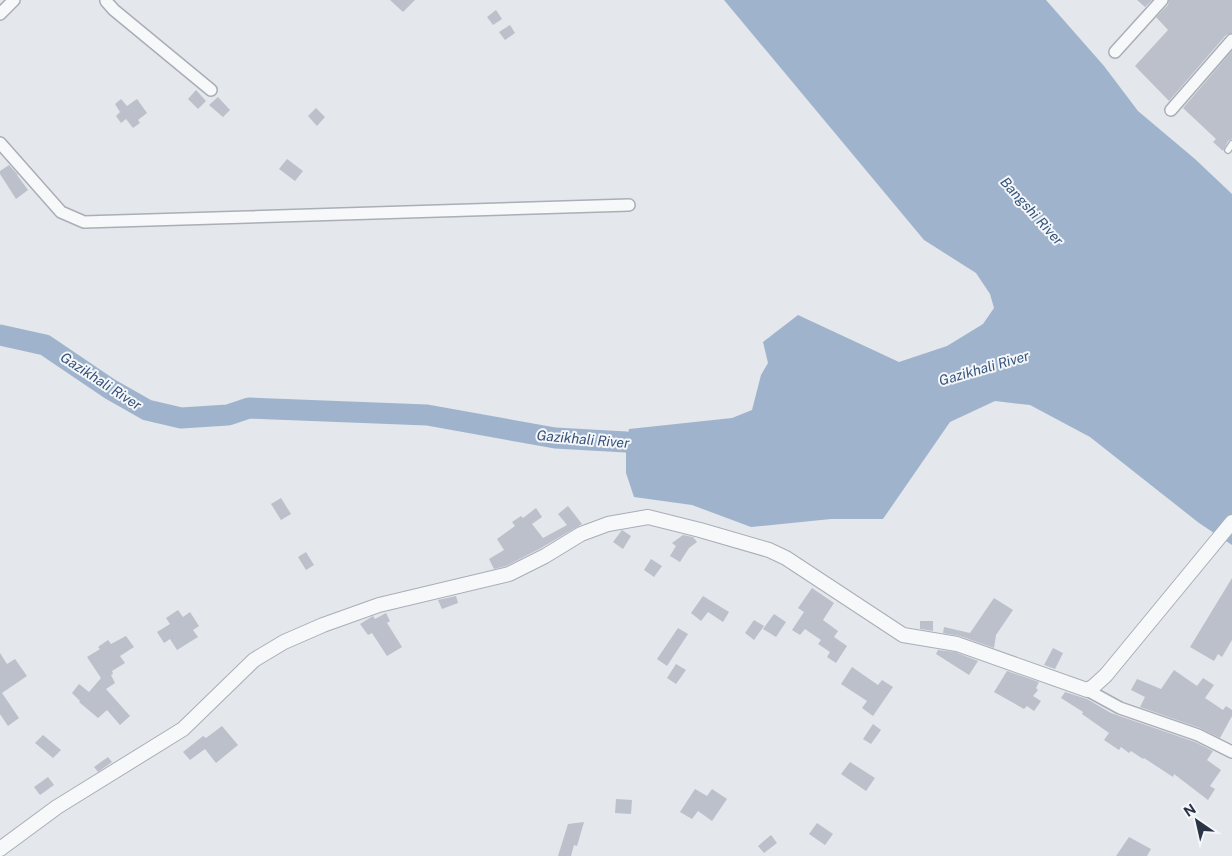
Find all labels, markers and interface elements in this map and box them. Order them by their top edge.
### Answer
water label: Bangshi River [997,174,1067,249]
water label: Gazikhali River [937,347,1032,389]
water label: Gazikhali River [58,349,145,413]
water label: Gazikhali River [536,427,631,451]
north arrow [1172,796,1222,846]
text: N [1181,801,1199,820]

